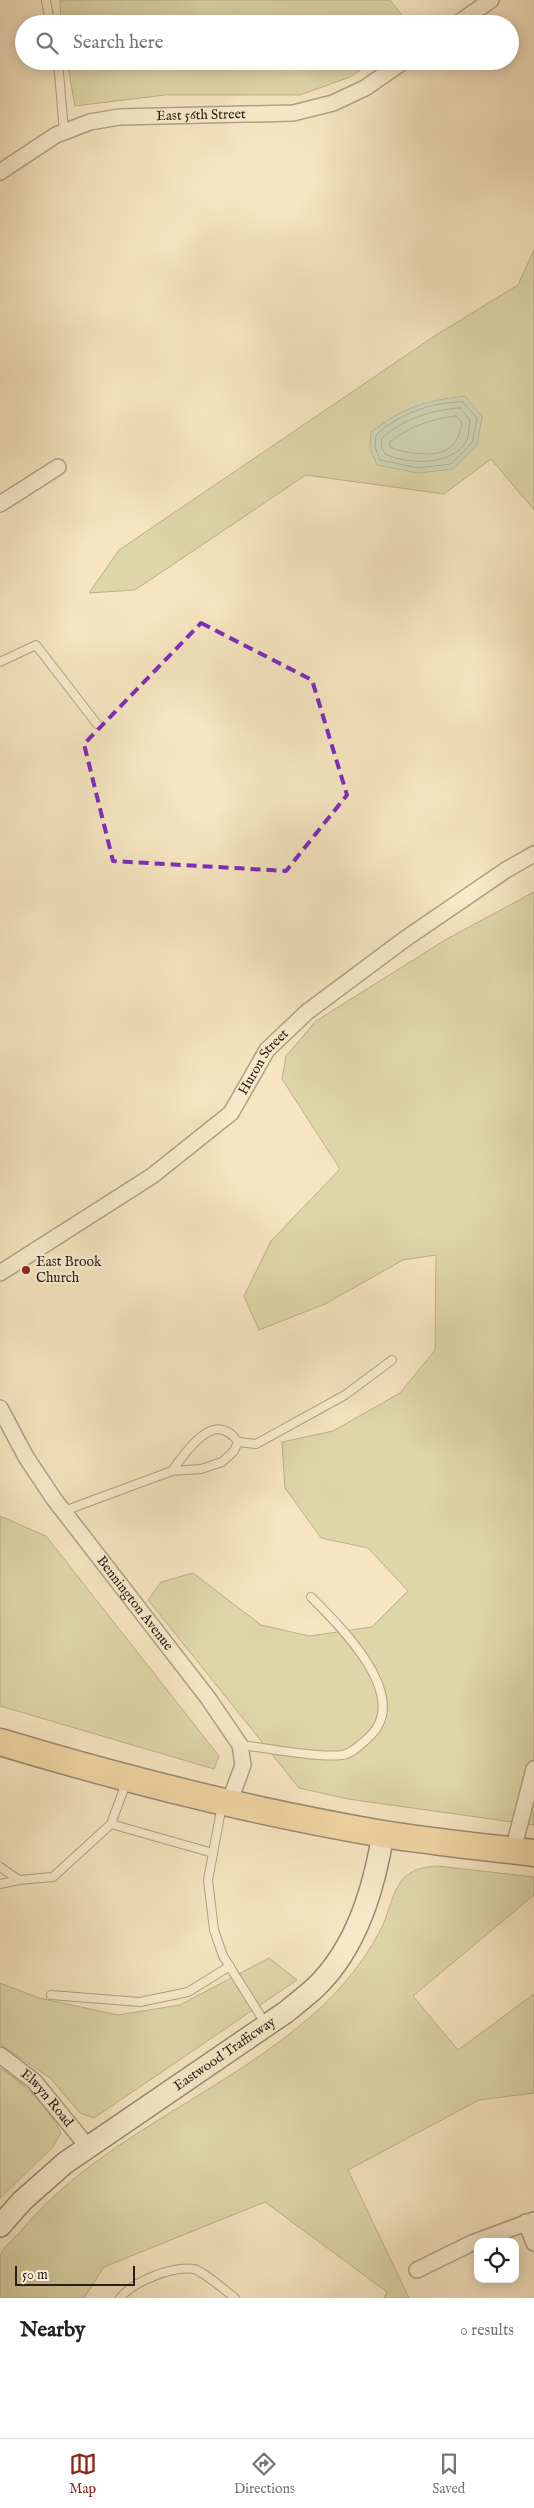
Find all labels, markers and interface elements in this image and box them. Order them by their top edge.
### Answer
search box [15,15,519,70]
icon: search [33,29,61,57]
text: Search here [73,31,164,55]
street label: East 56th Street [156,105,246,125]
street label: Huron Street [234,1025,293,1098]
place label: East Brook Church [36,1253,102,1287]
marker: East Brook Church [20,1264,32,1276]
street label: Bennington Avenue [92,1552,178,1655]
street label: Eastwood Trafficway [170,2013,279,2095]
street label: Elwyn Road [17,2065,77,2131]
map controls [474,2238,519,2283]
button: locate [474,2238,519,2283]
scale bar [15,2263,135,2286]
text: 50 m [22,2266,48,2284]
text: Nearby [20,2317,85,2344]
text: 0 results [460,2321,514,2341]
tab: Map [69,2450,97,2498]
tab: Directions [234,2450,295,2498]
tab: Saved [432,2450,465,2498]

